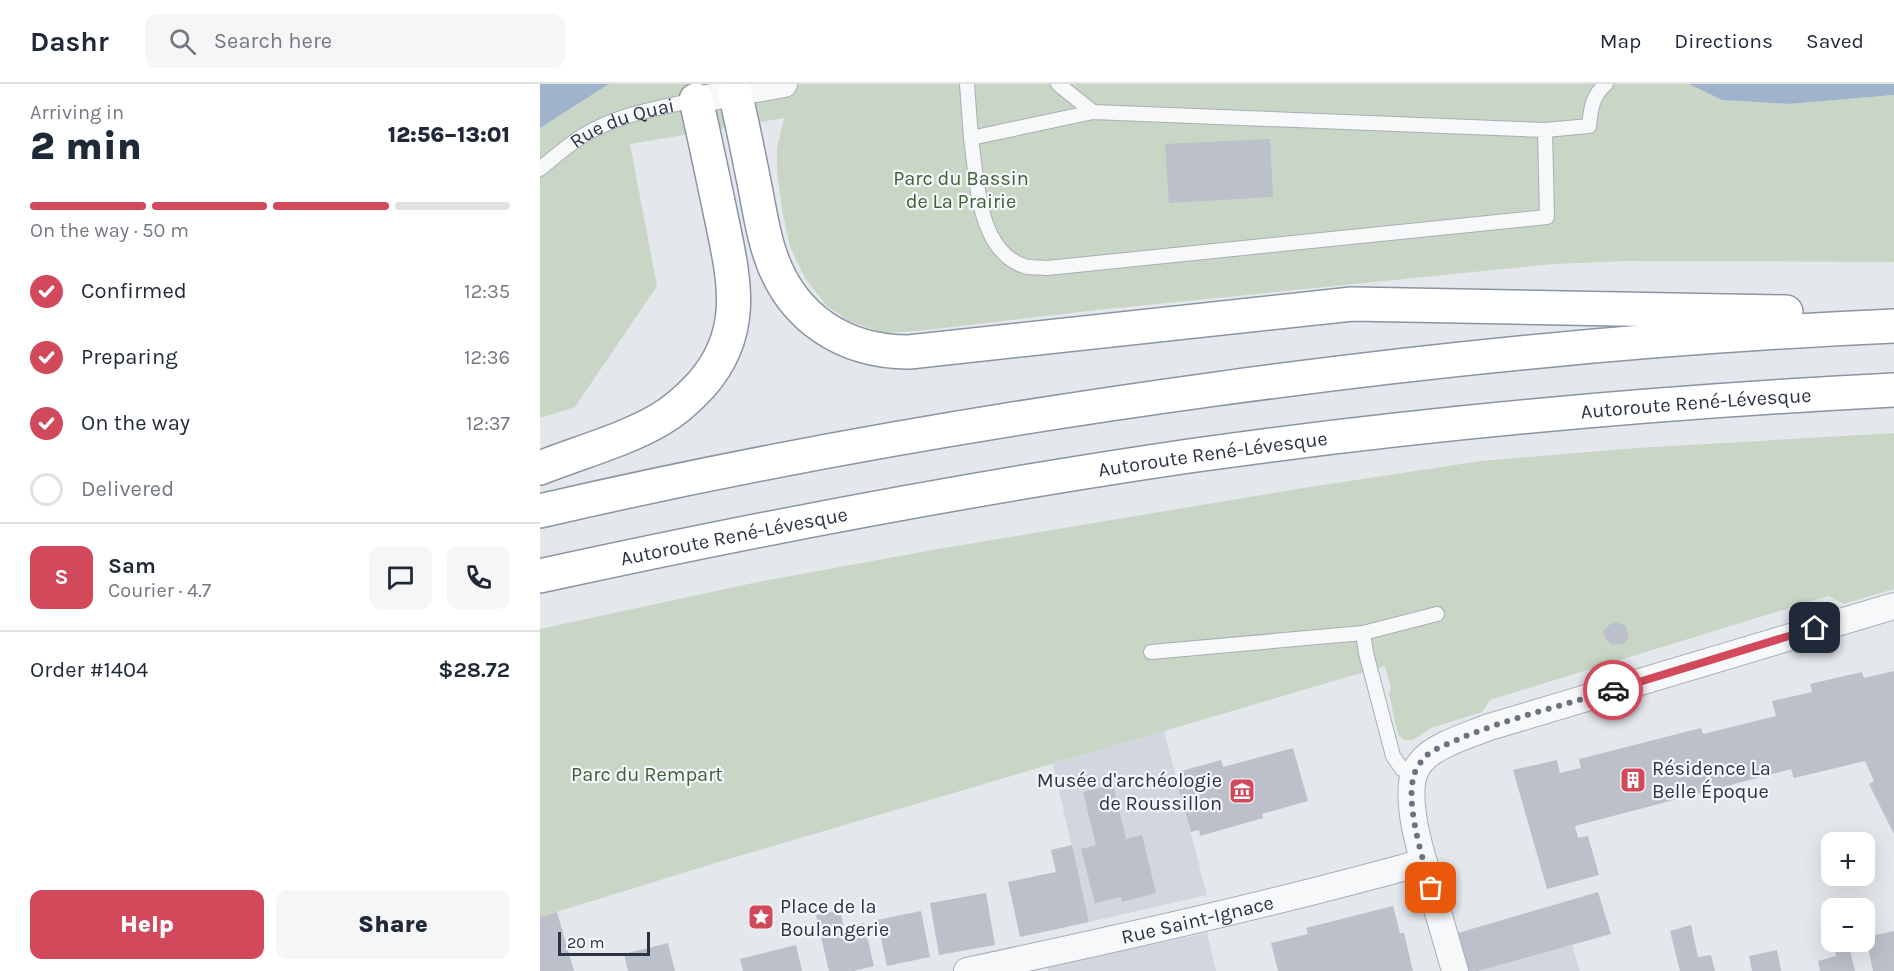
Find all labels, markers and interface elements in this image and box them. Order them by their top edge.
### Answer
search box [145,14,565,68]
text: Dashr [30,25,109,58]
icon: search [166,25,199,58]
text: Search here [214,28,332,54]
text: Map [1600,29,1641,53]
text: Directions [1674,29,1773,53]
text: Saved [1806,29,1864,53]
street label: Rue du Quai [565,93,676,153]
text: Arriving in [30,101,124,124]
text: 12:56–13:01 [388,122,510,148]
text: 2 min [30,123,142,169]
park label: Parc du Bassin de La Prairie [893,167,1029,213]
text: On the way · 50 m [30,219,189,242]
icon: check [30,275,63,308]
text: Confirmed [81,278,187,304]
text: 12:35 [464,280,510,303]
icon: check [30,341,63,374]
text: Preparing [81,344,178,370]
text: 12:36 [464,346,510,369]
street label: Autoroute René-Lévesque [1580,383,1812,423]
icon: check [30,407,63,440]
text: On the way [81,410,190,436]
text: 12:37 [466,412,510,435]
street label: Autoroute René-Lévesque [1096,426,1329,481]
text: Delivered [81,476,174,502]
street label: Autoroute René-Lévesque [618,502,850,570]
button: chat [369,546,432,609]
button: phone [447,546,510,609]
text: Sam [108,553,156,579]
text: S [54,564,69,590]
text: Courier · 4.7 [108,579,211,602]
pin [1789,602,1840,653]
icon: home [1798,611,1831,644]
text: Order #1404 [30,657,148,683]
text: $28.72 [438,657,510,683]
courier [1583,660,1643,720]
icon: car [1597,674,1630,707]
place label: Résidence La Belle Époque [1652,757,1771,803]
park label: Parc du Rempart [571,763,723,786]
building icon: Résidence La Belle Époque [1618,765,1648,795]
place label: Musée d'archéologie de Roussillon [1037,769,1222,815]
museum icon: Musée d'archéologie de Roussillon [1227,776,1257,806]
map controls [1821,832,1875,952]
button: + [1821,832,1875,886]
pin [1405,862,1456,913]
icon: bag [1414,871,1447,904]
button: Help [30,890,264,959]
button: Share [276,890,510,959]
street label: Rue Saint-Ignace [1119,890,1276,948]
place label: Place de la Boulangerie [780,895,889,941]
button: − [1821,898,1875,952]
place icon: Place de la Boulangerie [746,902,776,932]
scale bar [558,929,650,956]
text: 20 m [567,933,605,952]

